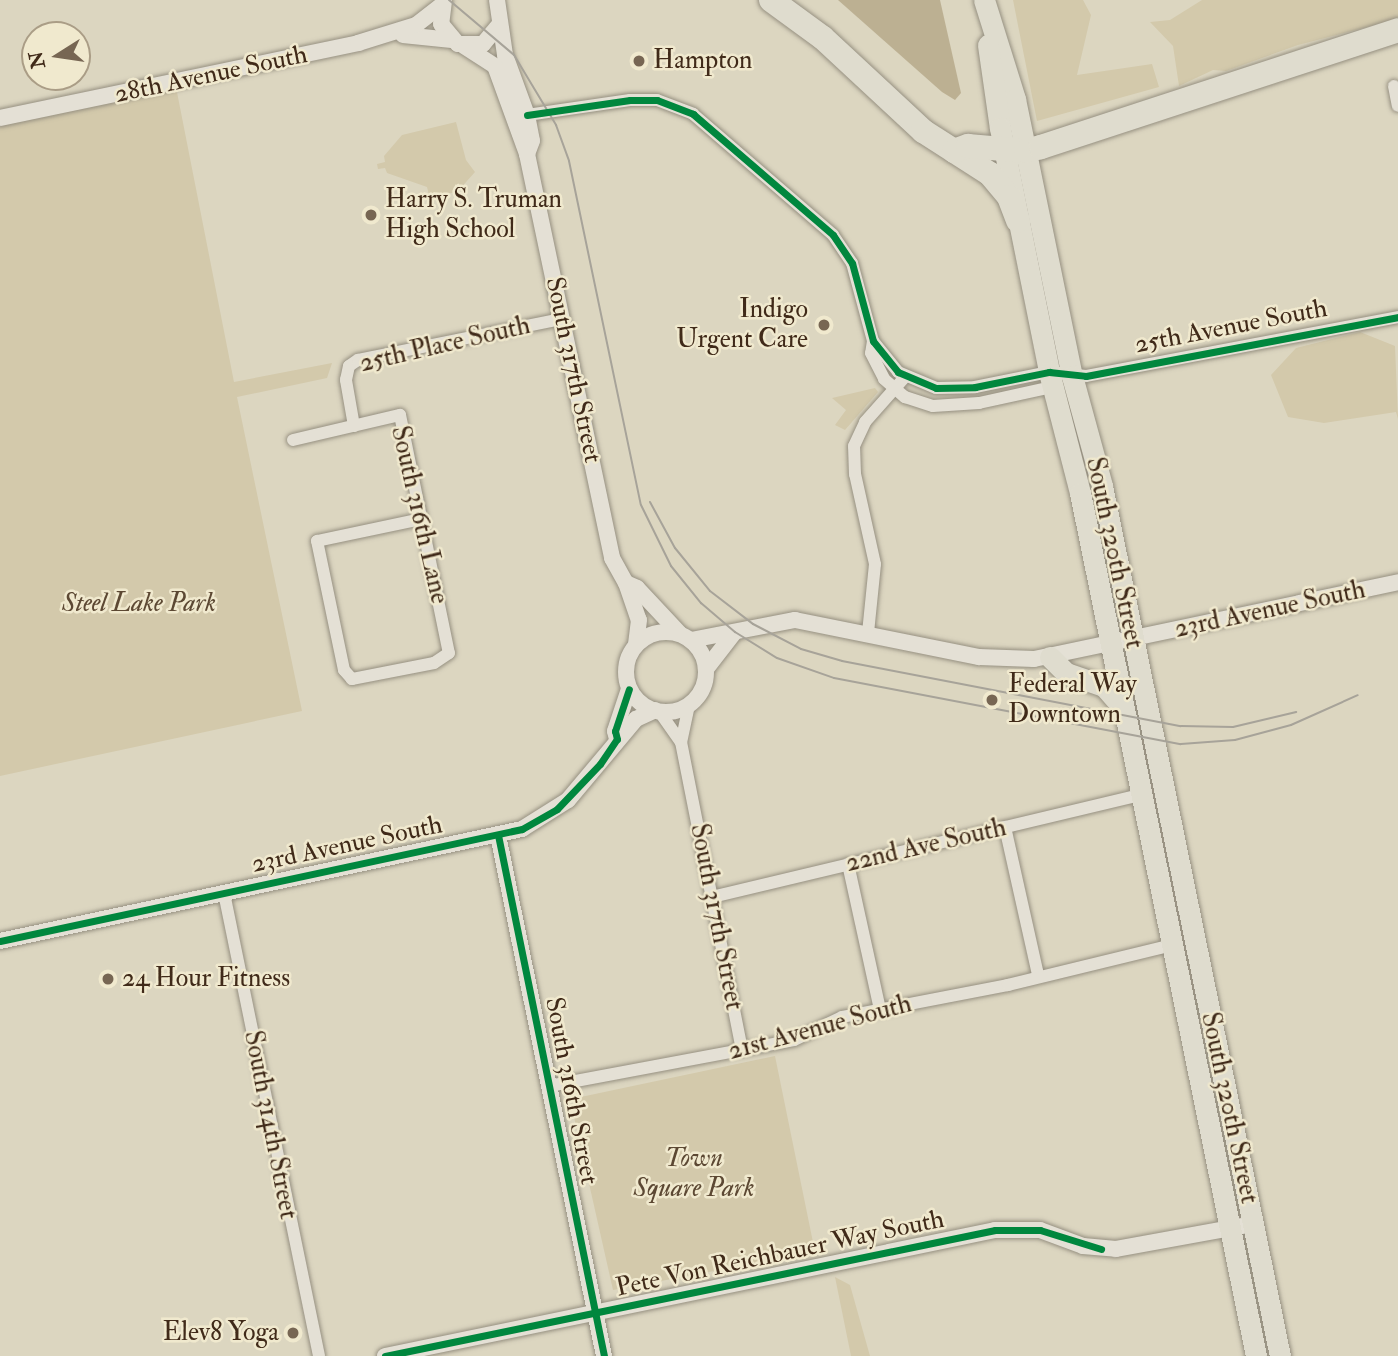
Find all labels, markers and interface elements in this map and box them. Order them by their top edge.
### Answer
north arrow [21,21,91,91]
street label: 28th Avenue South [112,39,310,111]
place label: Hampton [653,45,752,77]
text: N [24,49,51,71]
marker: Hampton [631,53,647,69]
place label: Harry S. Truman High School [385,184,562,246]
marker: Harry S. Truman High School [363,207,379,223]
street label: South 317th Street [538,274,608,466]
street label: 25th Avenue South [1132,293,1330,361]
place label: Indigo Urgent Care [676,294,808,356]
street label: 25th Place South [357,310,533,380]
marker: Indigo Urgent Care [814,315,834,335]
street label: South 316th Lane [383,423,455,607]
street label: South 320th Street [1079,455,1149,651]
street label: 23rd Avenue South [1172,575,1368,645]
park label: Steel Lake Park [62,588,216,620]
place label: Federal Way Downtown [1008,669,1137,730]
marker: Federal Way Downtown [982,690,1002,710]
street label: 23rd Avenue South [249,810,445,880]
street label: 22nd Ave South [843,812,1009,880]
street label: South 317th Street [683,821,749,1013]
place label: 24 Hour Fitness [122,963,290,995]
marker: 24 Hour Fitness [100,971,116,987]
street label: 21st Avenue South [725,989,915,1067]
street label: South 316th Street [538,995,604,1187]
street label: South 320th Street [1194,1010,1264,1206]
street label: South 314th Street [236,1028,304,1222]
park label: Town Square Park [634,1143,754,1204]
street label: Pete Von Reichbauer Way South [613,1204,947,1304]
place label: Elev8 Yoga [163,1317,279,1349]
marker: Elev8 Yoga [285,1325,301,1341]

